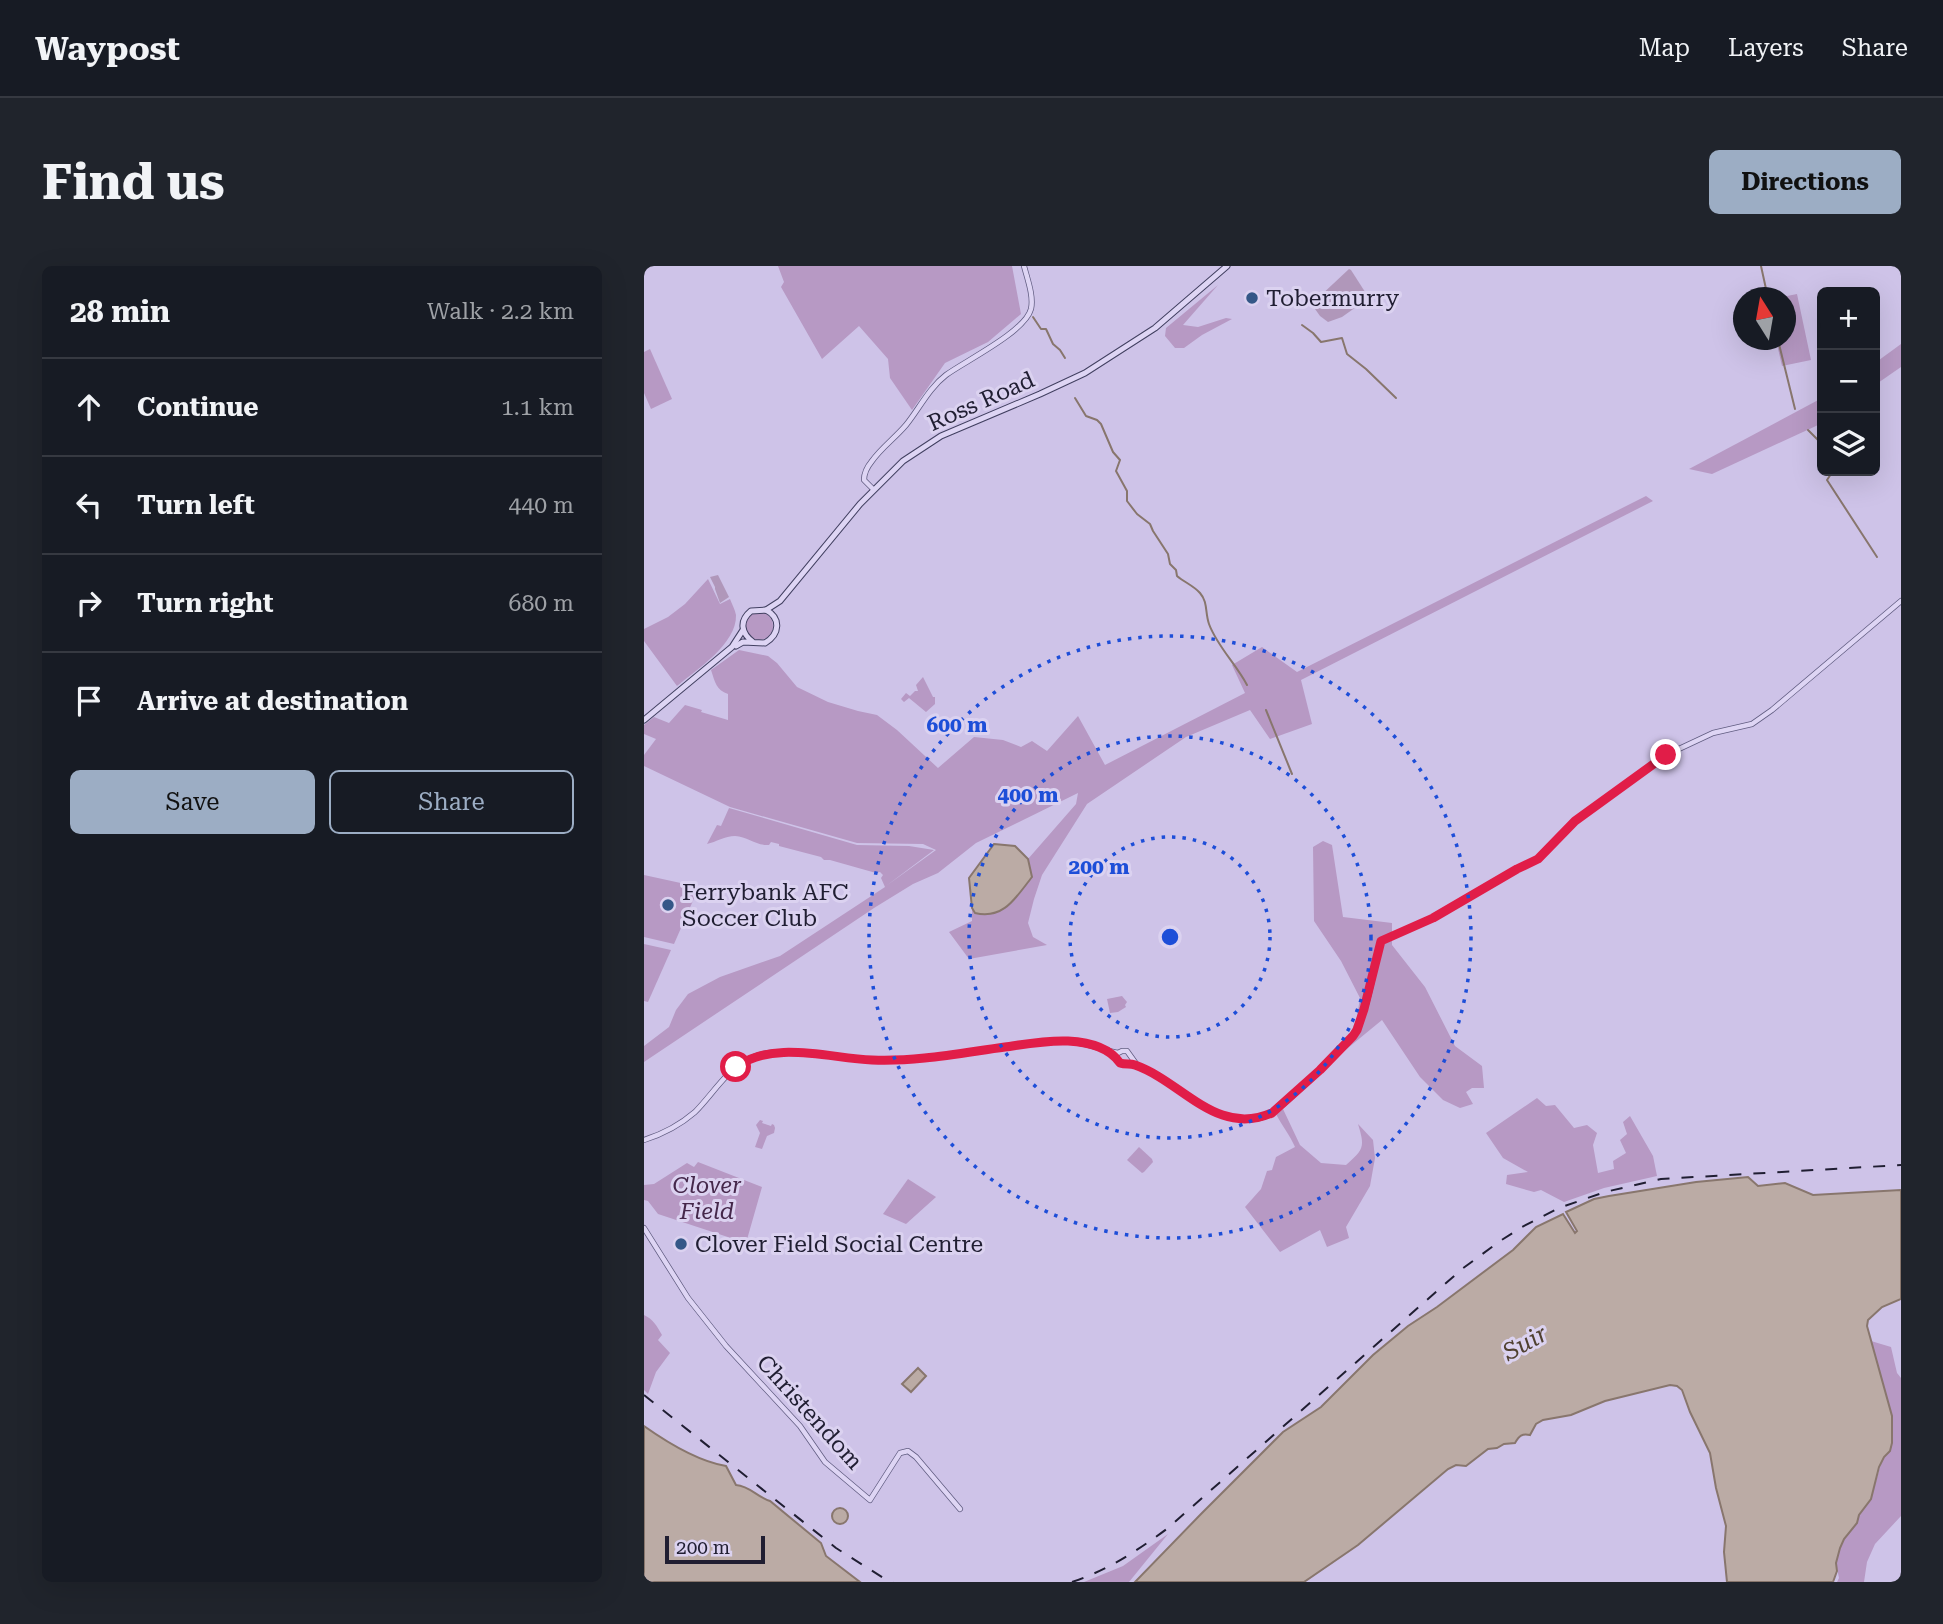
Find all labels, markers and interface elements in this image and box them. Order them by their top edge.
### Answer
text: Waypost [35,29,180,68]
text: Map [1639,34,1690,62]
text: Layers [1728,34,1804,62]
text: Share [1842,34,1908,62]
button: Directions [1709,150,1901,214]
text: Find us [42,154,225,211]
place label: Tobermurry [1266,285,1399,312]
north arrow [1733,287,1796,350]
map controls [1817,287,1880,476]
button: + [1817,287,1880,350]
marker: Tobermurry [1244,290,1260,306]
text: 28 min [70,294,170,329]
text: Walk · 2.2 km [427,298,574,325]
button: − [1817,350,1880,413]
street label: Ross Road [924,366,1039,437]
icon: ahead [70,388,108,426]
text: Continue [137,392,259,422]
text: 1.1 km [501,394,574,421]
button: layers [1817,413,1880,476]
icon: left [70,486,108,524]
text: Turn left [137,490,255,520]
text: 440 m [509,492,574,519]
icon: right [70,584,108,622]
text: Turn right [137,588,273,618]
text: 680 m [509,590,574,617]
icon: arrive [70,682,108,720]
text: Arrive at destination [137,686,408,716]
text: 600 m [927,713,987,737]
route end [1650,739,1681,770]
button: Save [70,770,315,834]
button: Share [329,770,574,834]
text: 400 m [998,783,1058,807]
text: 200 m [1069,855,1129,879]
place label: Ferrybank AFC Soccer Club [682,879,849,932]
marker: Ferrybank AFC Soccer Club [660,897,676,913]
centre of rings [1158,925,1182,949]
route start [720,1051,751,1082]
park label: Clover Field [672,1172,742,1225]
place label: Clover Field Social Centre [695,1231,983,1258]
marker: Clover Field Social Centre [673,1236,689,1252]
water label: Suir [1497,1319,1552,1367]
street label: Christendom [751,1349,868,1475]
scale bar [665,1533,765,1565]
text: 200 m [676,1536,730,1559]

